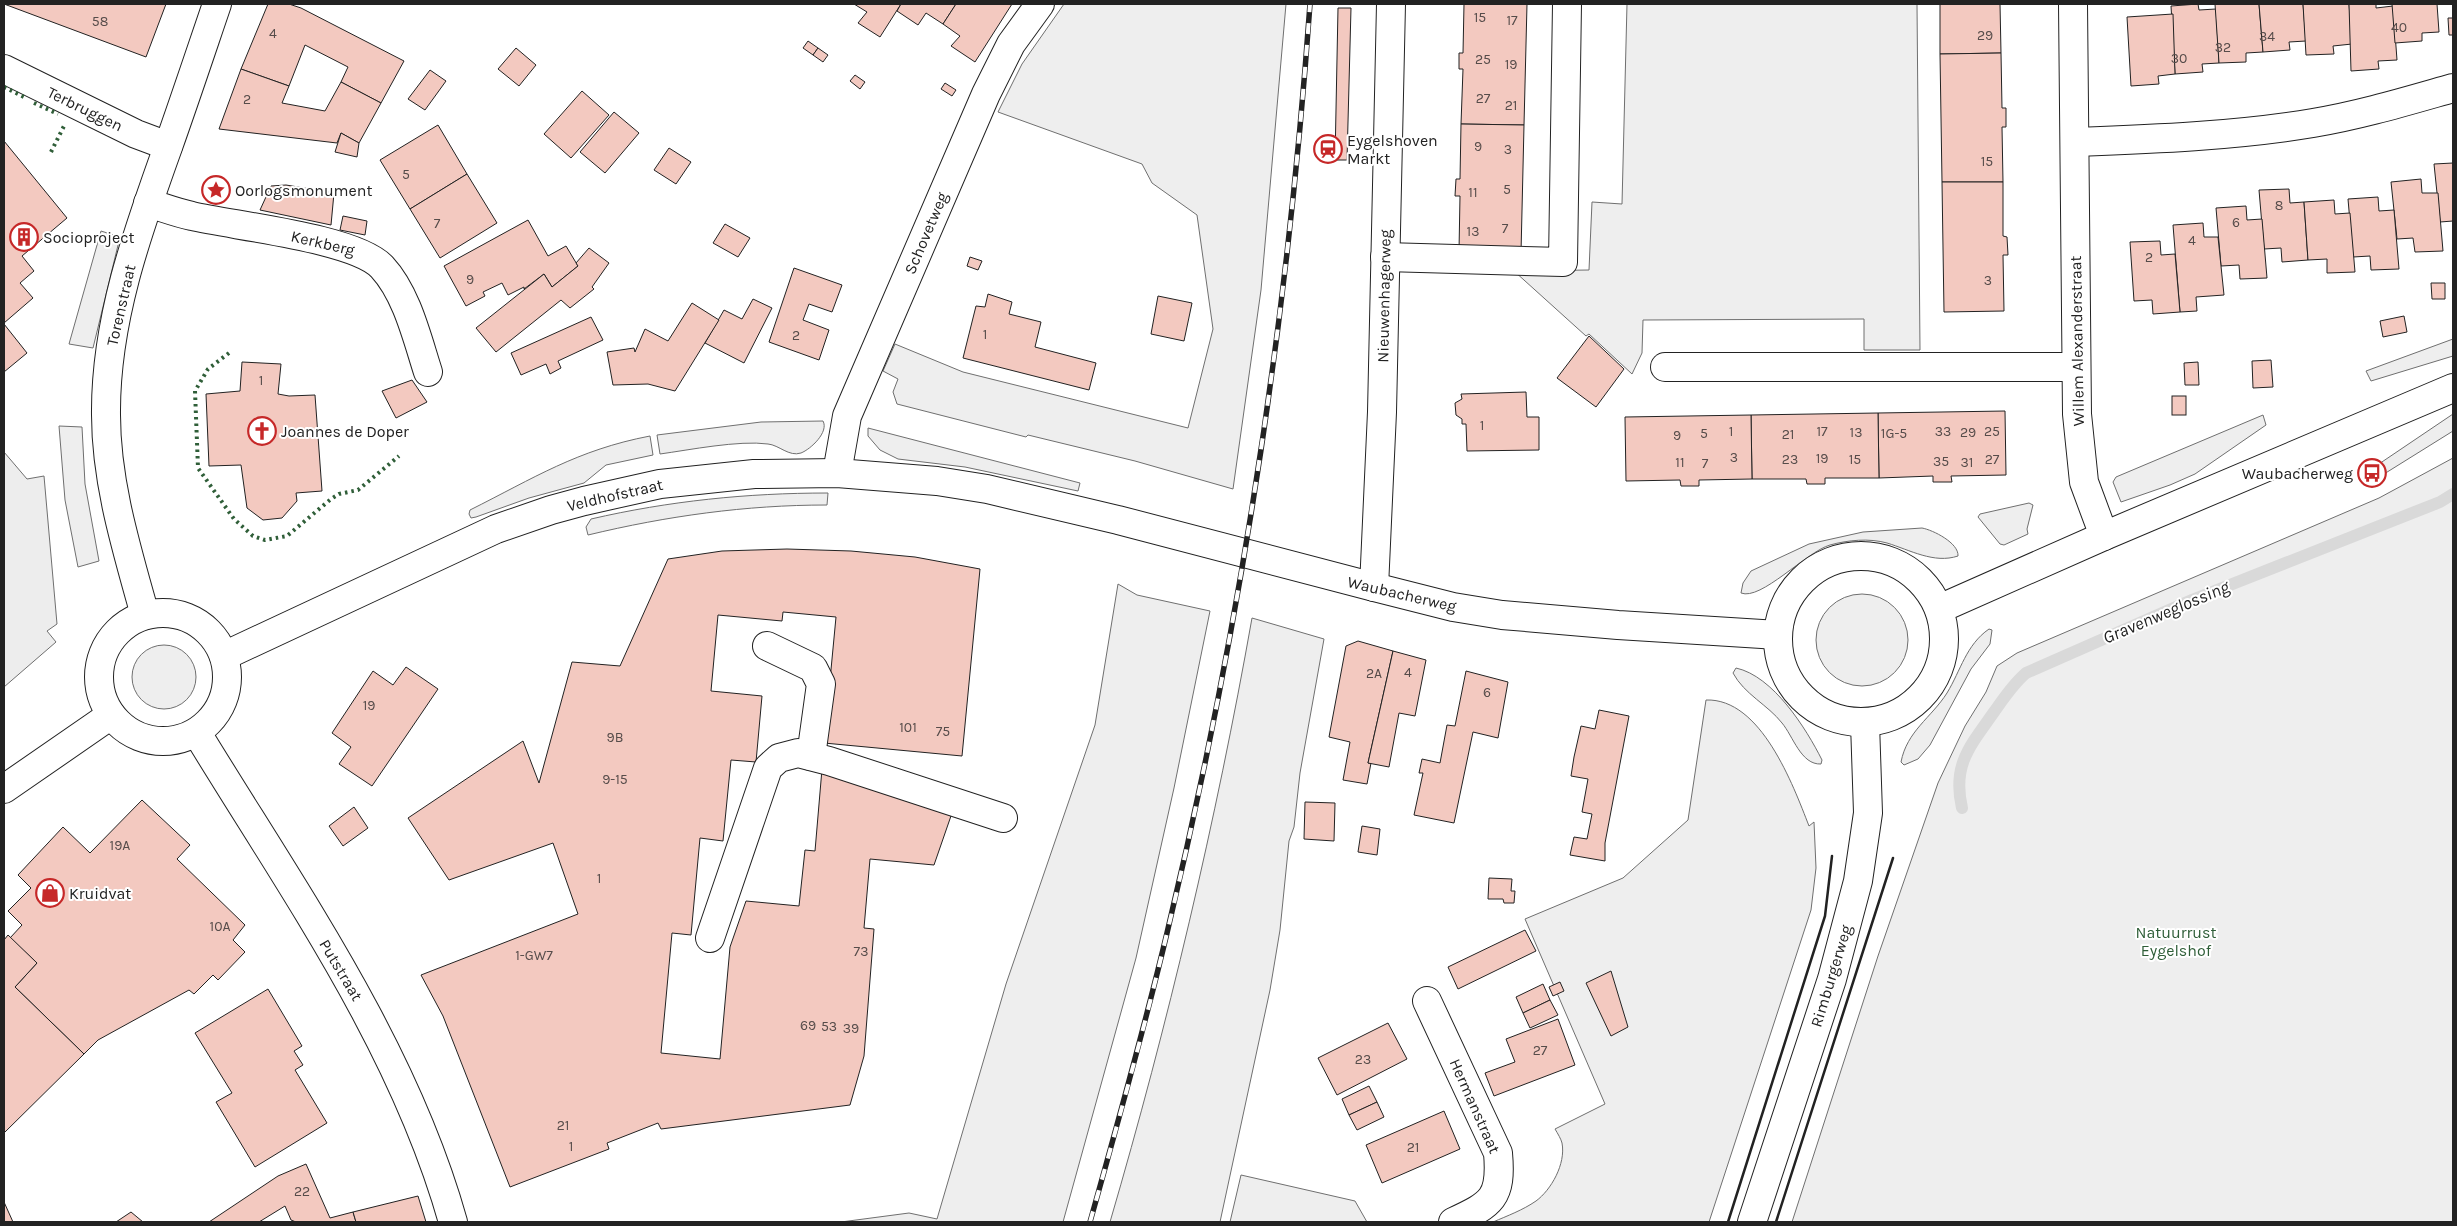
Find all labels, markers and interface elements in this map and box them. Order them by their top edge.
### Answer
house number: 15 [1474,9,1486,26]
house number: 17 [1506,12,1518,29]
house number: 58 [92,13,108,30]
house number: 40 [2391,19,2407,36]
house number: 4 [269,25,277,42]
house number: 29 [1977,27,1993,44]
house number: 34 [2259,28,2275,45]
house number: 32 [2215,39,2231,56]
house number: 30 [2171,50,2187,67]
house number: 25 [1475,51,1491,68]
house number: 19 [1505,56,1517,73]
street label: Terbruggen [44,83,126,135]
house number: 27 [1476,90,1491,107]
house number: 2 [243,91,251,108]
house number: 21 [1505,97,1517,114]
place label: Eygelshoven Markt [1347,131,1438,168]
station icon: Eygelshoven Markt [1313,134,1343,164]
house number: 9 [1474,138,1482,155]
house number: 3 [1504,141,1512,158]
house number: 15 [1981,153,1993,170]
house number: 5 [402,166,410,183]
place icon: Oorlogsmonument [201,175,231,205]
place label: Oorlogsmonument [235,181,372,200]
house number: 5 [1503,181,1511,198]
house number: 11 [1468,184,1478,201]
street label: Schovetweg [900,189,952,277]
house number: 8 [2275,197,2283,214]
house number: 6 [2232,214,2240,231]
house number: 7 [434,215,441,232]
house number: 7 [1502,220,1509,237]
building icon: Socioproject [9,222,39,252]
house number: 13 [1467,223,1479,240]
street label: Kerkberg [289,226,357,260]
place label: Socioproject [43,228,135,247]
street label: Nieuwenhagerweg [1373,229,1395,363]
house number: 4 [2188,232,2196,249]
house number: 2 [2145,249,2153,266]
street label: Willem Alexanderstraat [2066,255,2088,427]
street label: Torenstraat [102,262,140,348]
house number: 9 [466,271,474,288]
house number: 3 [1984,272,1992,289]
house number: 1 [983,326,987,343]
house number: 2 [792,327,800,344]
house number: 1 [259,372,263,389]
church icon: Joannes de Doper [247,416,277,446]
house number: 1 [1480,417,1484,434]
place label: Joannes de Doper [281,422,409,441]
house number: 1 [1729,423,1733,440]
house number: 17 [1816,423,1828,440]
house number: 33 [1935,423,1951,440]
house number: 25 [1984,423,2000,440]
house number: 13 [1850,424,1862,441]
house number: 29 [1960,424,1976,441]
house number: 5 [1700,425,1708,442]
house number: 1G-5 [1881,425,1907,442]
house number: 21 [1782,426,1794,443]
house number: 9 [1673,427,1681,444]
house number: 3 [1730,449,1738,466]
house number: 19 [1816,450,1828,467]
house number: 23 [1782,451,1798,468]
house number: 15 [1849,451,1861,468]
house number: 27 [1985,451,2000,468]
house number: 35 [1933,453,1949,470]
house number: 11 [1675,454,1685,471]
house number: 31 [1961,454,1973,471]
house number: 7 [1702,455,1709,472]
bus stop icon: Waubacherweg [2357,458,2387,488]
place label: Waubacherweg [2242,464,2353,483]
street label: Veldhofstraat [565,475,665,515]
street label: Waubacherweg [1346,572,1458,616]
water label: Gravenweglossing [2099,575,2233,649]
house number: 4 [1404,664,1412,681]
house number: 2A [1366,665,1382,682]
house number: 6 [1483,684,1491,701]
house number: 19 [363,697,375,714]
house number: 101 [899,719,917,736]
house number: 75 [936,723,950,740]
house number: 9B [607,729,623,746]
house number: 9-15 [602,771,628,788]
house number: 19A [110,837,130,854]
house number: 1 [597,870,601,887]
shop icon: Kruidvat [35,878,65,908]
place label: Kruidvat [69,884,131,903]
house number: 10A [210,918,230,935]
street label: Rimburgerweg [1806,922,1856,1030]
park label: Natuurrust Eygelshof [2136,923,2216,960]
street label: Putstraat [315,936,367,1004]
house number: 73 [854,943,868,960]
house number: 1-GW7 [515,947,553,964]
house number: 69 [800,1017,816,1034]
house number: 53 [821,1018,837,1035]
house number: 39 [843,1020,859,1037]
house number: 27 [1533,1042,1548,1059]
house number: 23 [1355,1051,1371,1068]
street label: Hermanstraat [1446,1056,1504,1156]
house number: 21 [557,1117,569,1134]
house number: 1 [569,1138,573,1155]
house number: 21 [1407,1139,1419,1156]
house number: 22 [294,1183,310,1200]

